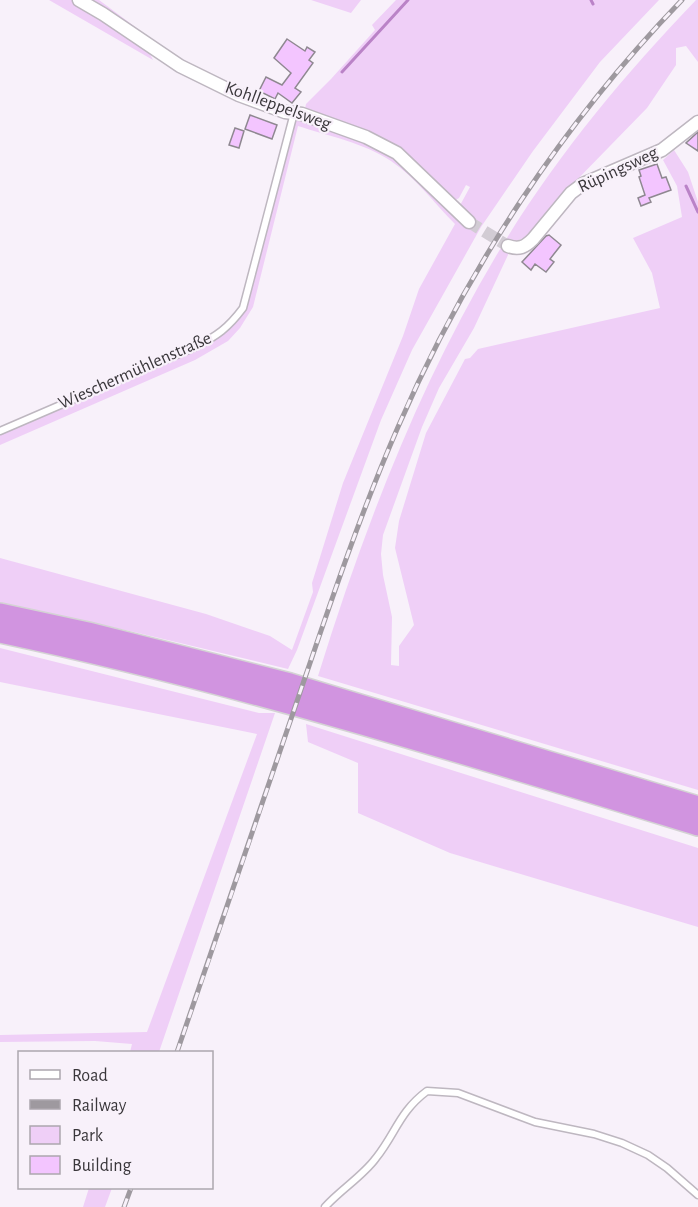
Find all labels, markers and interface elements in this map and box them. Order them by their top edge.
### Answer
street label: Kohlleppelsweg [223,79,334,134]
street label: Rüpingsweg [575,144,661,196]
street label: Wieschermühlenstraße [56,329,214,413]
legend [18,1051,213,1189]
text: Road [72,1067,108,1085]
text: Railway [72,1097,127,1115]
text: Park [72,1127,104,1145]
text: Building [72,1157,132,1175]

